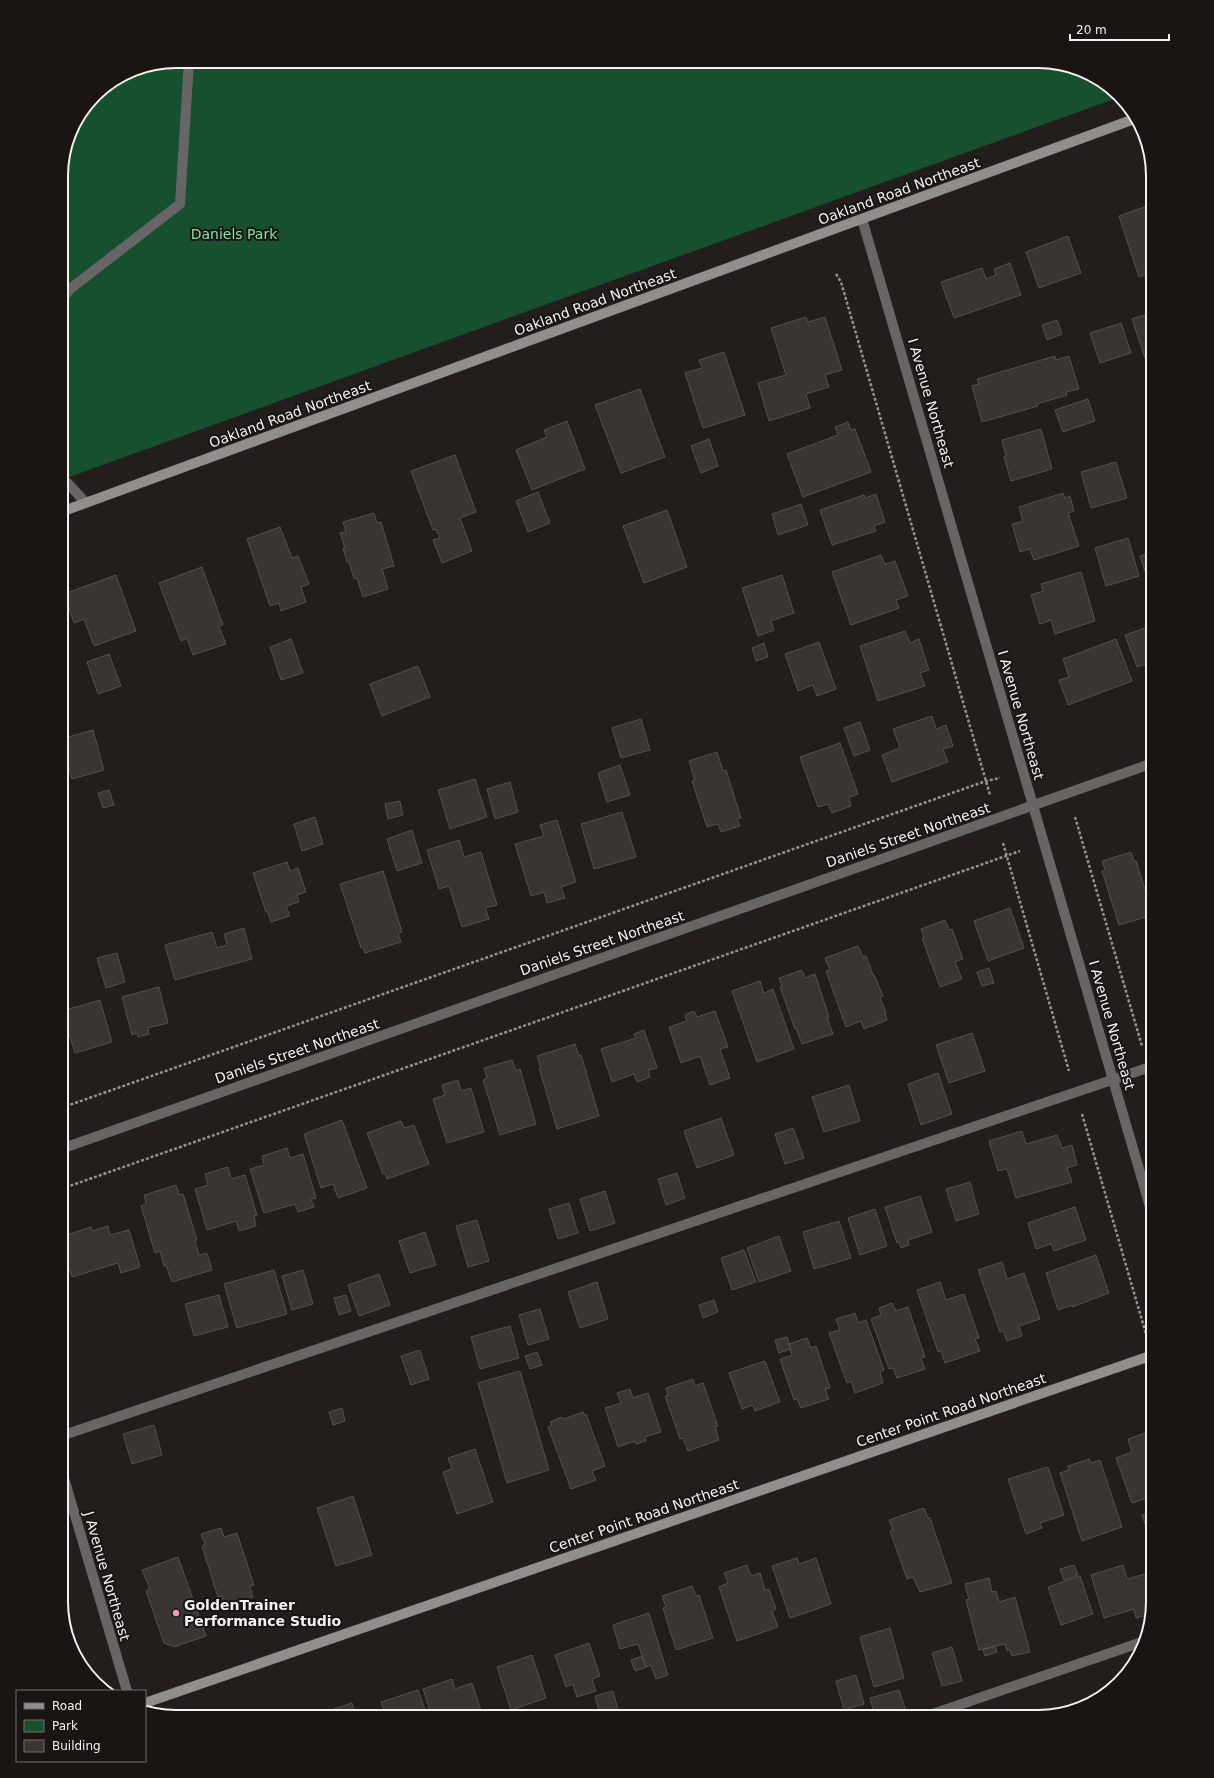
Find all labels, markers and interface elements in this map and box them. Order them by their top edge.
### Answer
scale bar [1070,16,1169,42]
text: 20 m [1076,23,1107,37]
street label: Oakland Road Northeast [816,154,983,228]
park label: Daniels Park [191,226,278,242]
street label: Oakland Road Northeast [512,265,679,339]
street label: I Avenue Northeast [905,336,957,470]
street label: Oakland Road Northeast [207,377,374,451]
street label: I Avenue Northeast [995,648,1047,782]
street label: Daniels Street Northeast [824,799,993,871]
street label: Daniels Street Northeast [518,907,687,979]
street label: I Avenue Northeast [1086,958,1138,1092]
street label: Daniels Street Northeast [213,1015,382,1087]
street label: Center Point Road Northeast [854,1370,1048,1450]
street label: Center Point Road Northeast [547,1476,741,1556]
street label: J Avenue Northeast [81,1508,133,1643]
place label: GoldenTrainer Performance Studio [184,1597,342,1629]
marker: GoldenTrainer Performance Studio [171,1608,181,1618]
legend [16,1690,146,1762]
text: Road [52,1699,82,1713]
text: Park [52,1719,78,1733]
text: Building [52,1739,101,1753]

